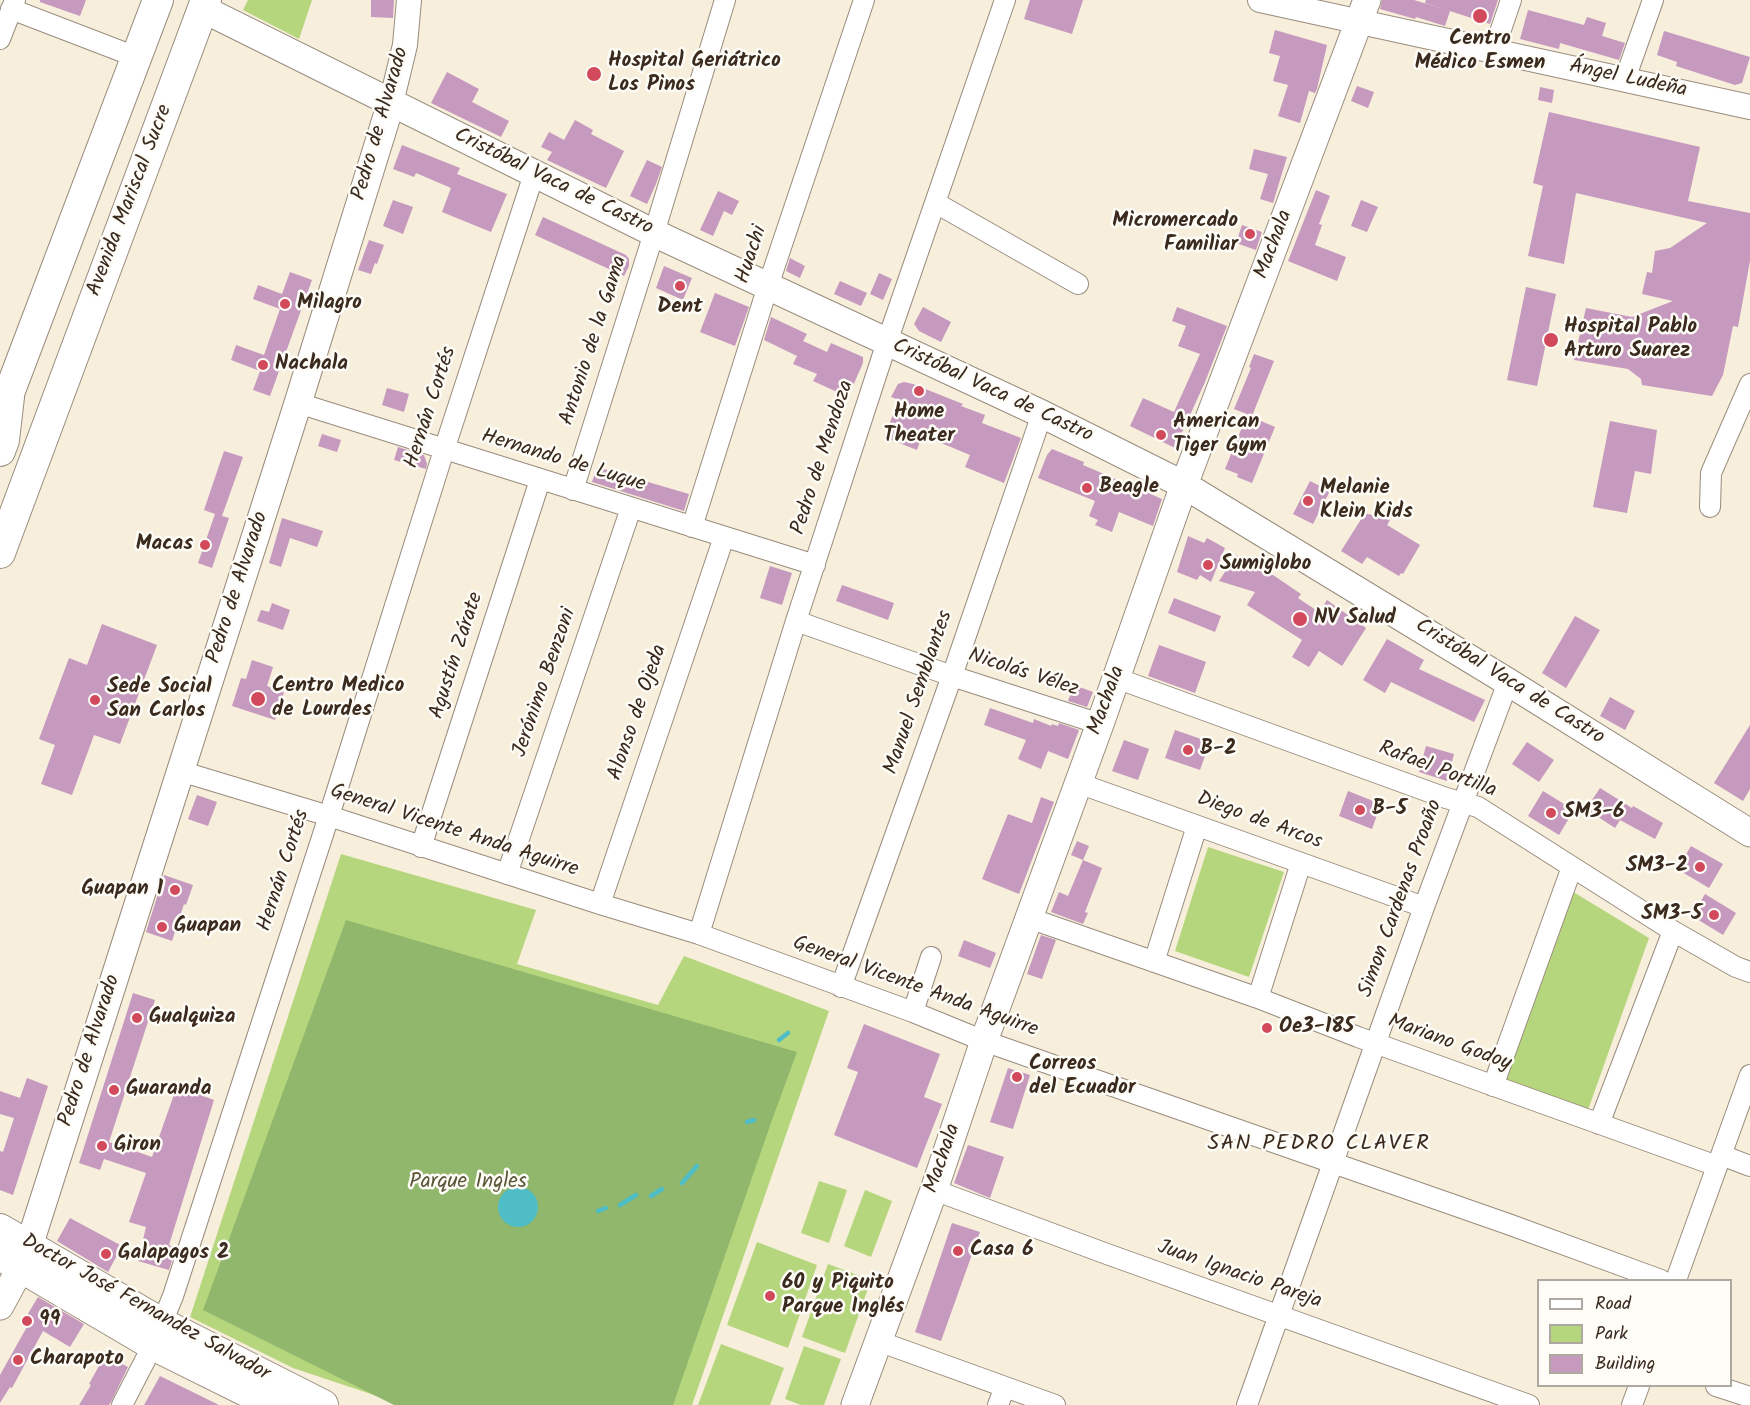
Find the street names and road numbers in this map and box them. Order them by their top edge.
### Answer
street label: Pedro de Alvarado [348,45,416,203]
street label: Ángel Ludeña [1567,55,1689,105]
street label: Avenida Mariscal Sucre [83,102,179,300]
street label: Cristóbal Vaca de Castro [449,124,657,242]
street label: Machala [1250,207,1300,283]
street label: Huachi [732,223,774,287]
street label: Antonio de la Gama [556,253,634,429]
street label: Cristóbal Vaca de Castro [888,334,1096,450]
street label: Hernán Cortés [400,344,464,472]
street label: Pedro de Mendoza [787,378,861,538]
street label: Hernando de Luque [478,425,648,499]
street label: Pedro de Alvarado [203,509,275,667]
street label: Agustín Zárate [426,589,490,723]
street label: Jerónimo Benzoni [509,605,583,761]
street label: Manuel Semblantes [880,608,960,778]
street label: Cristóbal Vaca de Castro [1410,614,1608,752]
street label: Alonso de Ojeda [604,642,674,784]
street label: Nicolás Vélez [965,644,1081,704]
street label: Machala [1084,663,1132,739]
street label: Rafael Portilla [1375,737,1499,805]
street label: General Vicente Anda Aguirre [327,780,581,884]
street label: Diego de Arcos [1193,788,1325,856]
street label: Simon Cardenas Proaño [1355,797,1449,1001]
street label: Hernán Cortés [253,807,317,935]
street label: General Vicente Anda Aguirre [789,932,1041,1044]
street label: Pedro de Alvarado [55,972,127,1130]
street label: Mariano Godoy [1384,1010,1514,1078]
street label: Machala [920,1121,968,1197]
street label: Doctor José Fernandez Salvador [16,1230,274,1388]
street label: Juan Ignacio Pareja [1154,1236,1324,1316]

